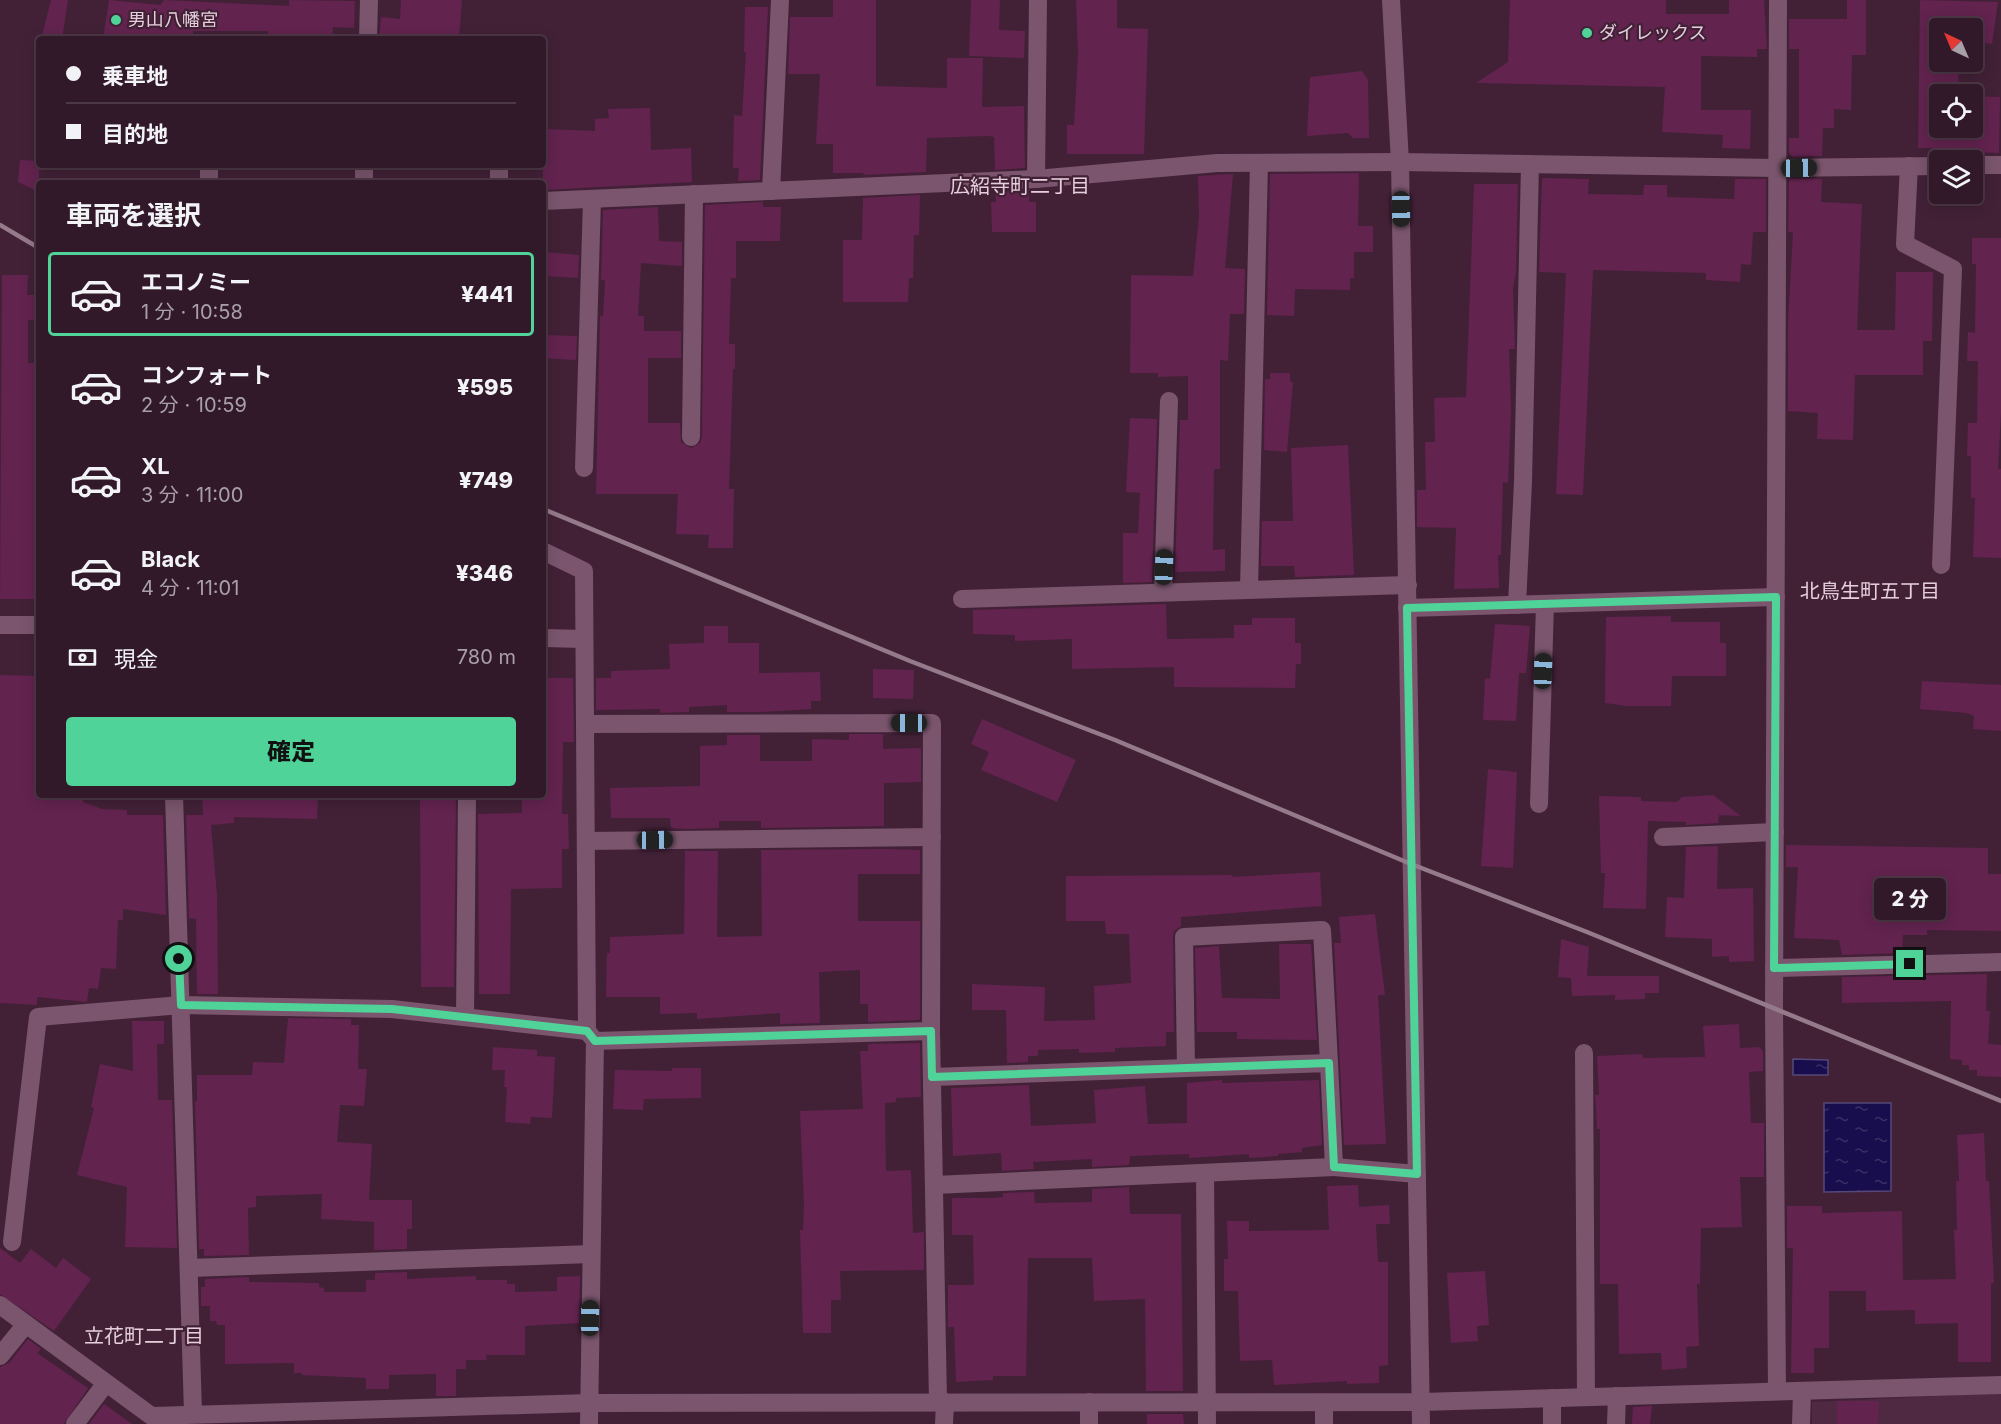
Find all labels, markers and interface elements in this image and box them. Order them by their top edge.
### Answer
place label: 男山八幡宮 [128,9,218,30]
marker: 男山八幡宮 [109,13,123,27]
north arrow [1929,18,1983,72]
map controls [1929,18,1983,204]
place label: ダイレックス [1599,22,1706,43]
marker: ダイレックス [1580,26,1594,40]
text: 乗車地 [102,63,168,89]
button: locate [1929,84,1983,138]
text: 目的地 [102,121,168,147]
button: layers [1929,150,1983,204]
car [1781,159,1817,177]
district label: 広紹寺町二丁目 [950,174,1090,198]
car [1392,191,1410,227]
text: 車両を選択 [66,199,201,232]
icon: car [69,267,123,321]
text: エコノミー [141,269,251,295]
text: ¥441 [461,281,513,307]
text: 1 分 · 10:58 [141,300,243,324]
icon: car [69,360,123,414]
text: コンフォート [141,362,272,388]
text: ¥595 [457,374,513,400]
text: 2 分 · 10:59 [141,393,247,417]
icon: car [69,453,123,507]
text: XL [141,453,170,479]
text: ¥749 [459,467,513,493]
text: 3 分 · 11:00 [141,483,243,507]
icon: car [69,546,123,600]
text: Black [141,546,200,572]
car [1154,549,1174,585]
text: ¥346 [456,560,513,586]
text: 4 分 · 11:01 [141,576,239,600]
district label: 北鳥生町五丁目 [1800,579,1940,603]
icon: cash [66,641,99,674]
text: 780 m [457,645,516,669]
text: 現金 [114,646,158,672]
car [1533,653,1553,689]
car [891,714,927,732]
button: 確定 [66,717,516,786]
car [637,831,673,849]
callout: 2 分 [1874,877,1946,919]
text: 2 分 [1891,887,1929,911]
route start [165,945,192,972]
route end [1896,950,1923,977]
car [581,1300,599,1336]
district label: 立花町二丁目 [84,1324,204,1348]

